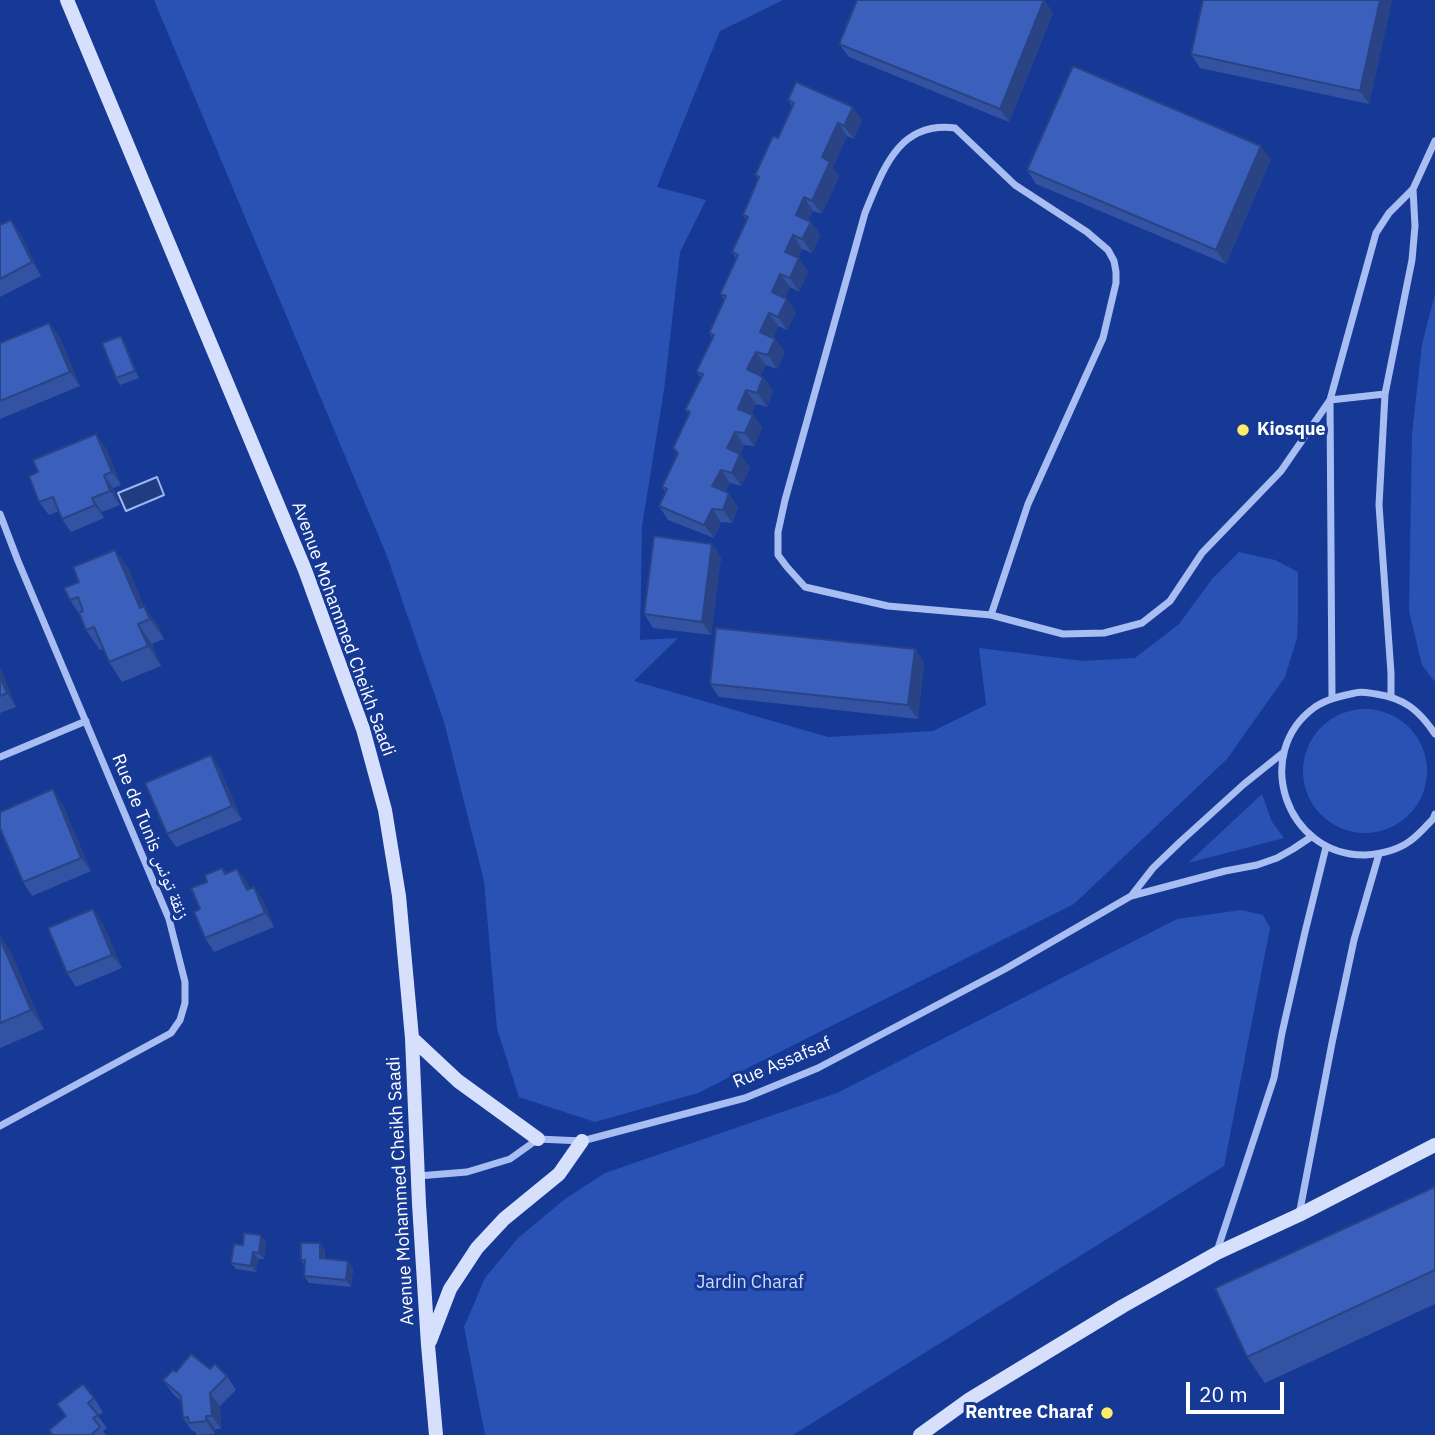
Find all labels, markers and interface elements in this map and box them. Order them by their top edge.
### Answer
place label: Kiosque [1257,419,1326,441]
marker: Kiosque [1235,422,1251,438]
street label: Avenue Mohammed Cheikh Saadi [287,499,399,759]
street label: Rue de Tunis زنقة تونس [107,751,193,923]
street label: Rue Assafsaf [730,1033,834,1093]
street label: Avenue Mohammed Cheikh Saadi [383,1056,419,1326]
park label: Jardin Charaf [696,1272,804,1294]
scale bar [1190,1368,1288,1412]
text: 20 m [1199,1380,1248,1408]
place label: Rentree Charaf [965,1402,1093,1424]
marker: Rentree Charaf [1099,1405,1115,1421]

